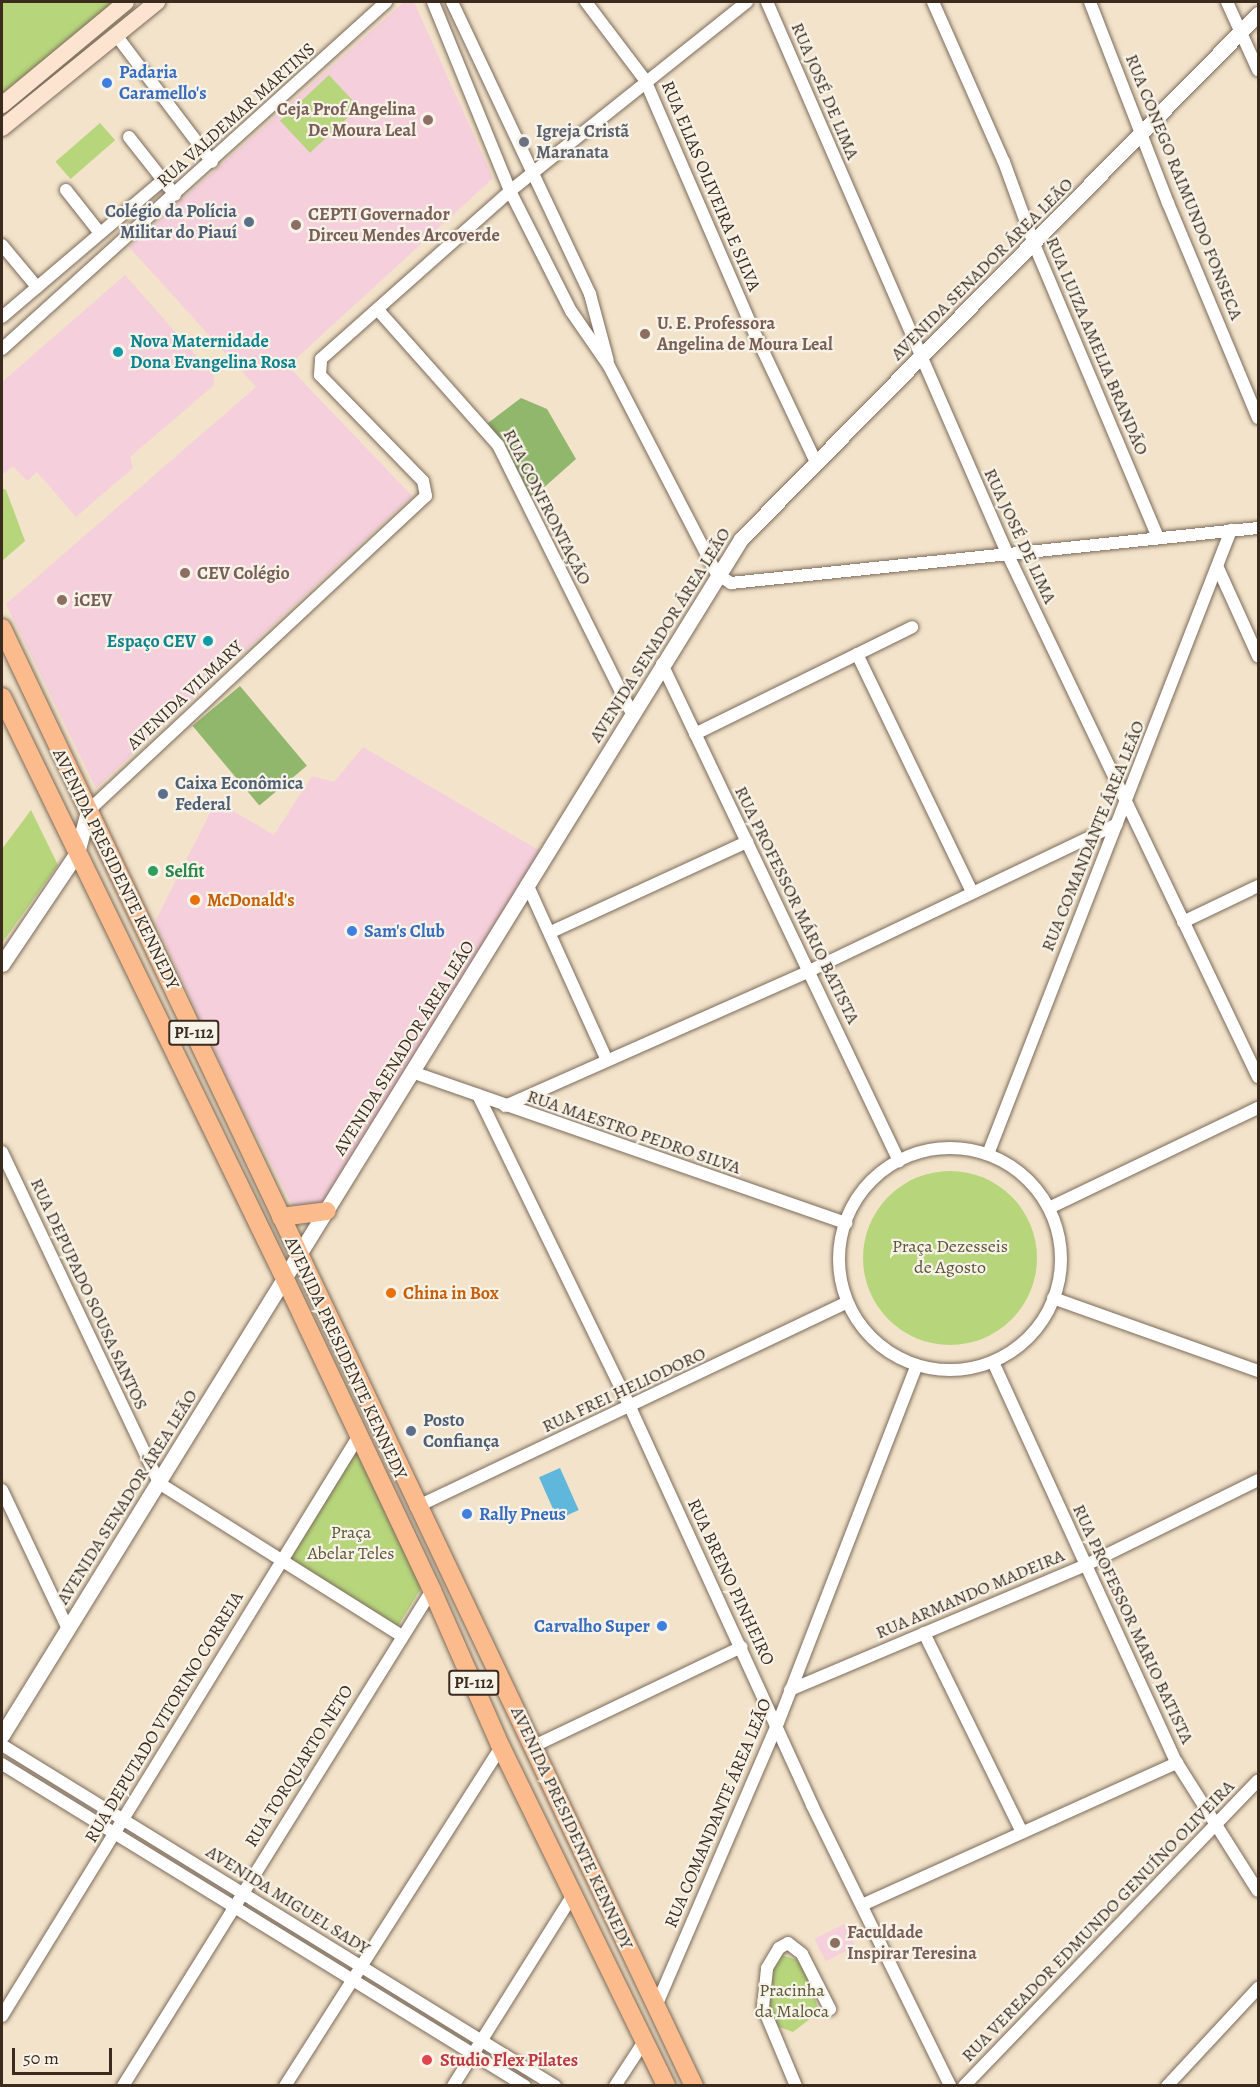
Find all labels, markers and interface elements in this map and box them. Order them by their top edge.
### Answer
street label: RUA JOSÉ DE LIMA [786,19,864,163]
street label: RUA VALDEMAR MARTINS [152,38,320,192]
street label: RUA CONEGO RAIMUNDO FONSECA [1121,51,1247,323]
place label: Padaria Caramello's [119,62,207,104]
marker: Padaria Caramello's [100,76,114,90]
street label: RUA ELIAS OLIVEIRA E SILVA [657,78,765,294]
place label: Ceja Prof Angelina De Moura Leal [277,99,416,142]
marker: Ceja Prof Angelina De Moura Leal [421,113,435,127]
place label: Igreja Cristã Maranata [536,121,629,164]
marker: Igreja Cristã Maranata [517,135,531,149]
street label: AVENIDA SENADOR ÁREA LEÃO [886,173,1078,365]
place label: Colégio da Polícia Militar do Piauí [105,201,237,244]
place label: CEPTI Governador Dirceu Mendes Arcoverde [308,204,500,246]
marker: Colégio da Polícia Militar do Piauí [242,215,256,229]
marker: CEPTI Governador Dirceu Mendes Arcoverde [289,218,303,232]
street label: RUA LUIZA AMELIA BRANDÃO [1041,234,1153,458]
place label: U. E. Professora Angelina de Moura Leal [657,313,833,356]
marker: U. E. Professora Angelina de Moura Leal [638,327,652,341]
place label: Nova Maternidade Dona Evangelina Rosa [130,331,297,374]
marker: Nova Maternidade Dona Evangelina Rosa [111,345,125,359]
street label: RUA CONFRONTAÇÃO [498,425,596,589]
street label: RUA JOSÉ DE LIMA [979,465,1061,607]
street label: AVENIDA SENADOR ÁREA LEÃO [585,524,735,746]
place label: CEV Colégio [197,562,290,584]
marker: CEV Colégio [178,566,192,580]
place label: iCEV [74,589,112,611]
marker: iCEV [55,593,69,607]
place label: Espaço CEV [107,630,196,652]
marker: Espaço CEV [201,634,215,648]
street label: AVENIDA VILMARY [123,636,247,754]
street label: RUA COMANDANTE ÁREA LEÃO [1037,717,1149,955]
street label: AVENIDA PRESIDENTE KENNEDY [48,745,184,993]
place label: Caixa Econômica Federal [175,773,303,816]
street label: RUA PROFESSOR MÁRIO BATISTA [730,783,864,1027]
marker: Caixa Econômica Federal [156,787,170,801]
place label: Selfit [165,860,205,882]
marker: Selfit [146,864,160,878]
place label: McDonald's [207,889,295,911]
marker: McDonald's [188,893,202,907]
place label: Sam's Club [364,920,445,942]
marker: Sam's Club [345,924,359,938]
street label: AVENIDA SENADOR ÁREA LEÃO [329,937,479,1159]
road number: PI-112 [167,1020,221,1046]
street label: RUA MAESTRO PEDRO SILVA [524,1085,744,1179]
street label: RUA DEPUPADO SOUSA SANTOS [26,1175,152,1413]
street label: AVENIDA PRESIDENTE KENNEDY [280,1233,412,1483]
park label: Praça Dezesseis de Agosto [892,1236,1008,1278]
place label: China in Box [403,1282,499,1304]
marker: China in Box [384,1286,398,1300]
street label: RUA FREI HELIODORO [539,1343,709,1437]
street label: AVENIDA SENADOR ÁREA LEÃO [52,1386,202,1608]
place label: Posto Confiança [423,1410,499,1452]
marker: Posto Confiança [404,1424,418,1438]
street label: RUA BRENO PINHEIRO [683,1495,779,1669]
street label: RUA PROFESSOR MARIO BATISTA [1068,1501,1198,1747]
place label: Rally Pneus [479,1503,566,1525]
marker: Rally Pneus [460,1507,474,1521]
park label: Praça Abelar Teles [307,1522,395,1564]
street label: RUA ARMANDO MADEIRA [872,1544,1068,1644]
street label: RUA DEPUTADO VITORINO CORREIA [80,1587,248,1847]
place label: Carvalho Super [534,1615,650,1637]
marker: Carvalho Super [655,1619,669,1633]
road number: PI-112 [447,1670,501,1696]
street label: RUA TORQUARTO NETO [240,1681,358,1851]
street label: RUA COMANDANTE ÁREA LEÃO [660,1695,776,1931]
street label: AVENIDA PRESIDENTE KENNEDY [506,1703,638,1953]
street label: RUA VEREADOR EDMUNDO GENUÍNO OLIVEIRA [957,1776,1239,2066]
street label: AVENIDA MIGUEL SADY [202,1841,374,1959]
place label: Faculdade Inspirar Teresina [847,1922,977,1964]
marker: Faculdade Inspirar Teresina [828,1936,842,1950]
park label: Pracinha da Maloca [755,1980,829,2022]
scale bar [15,2036,116,2074]
text: 50 m [23,2046,59,2070]
place label: Studio Flex Pilates [440,2049,578,2071]
marker: Studio Flex Pilates [418,2051,436,2069]

